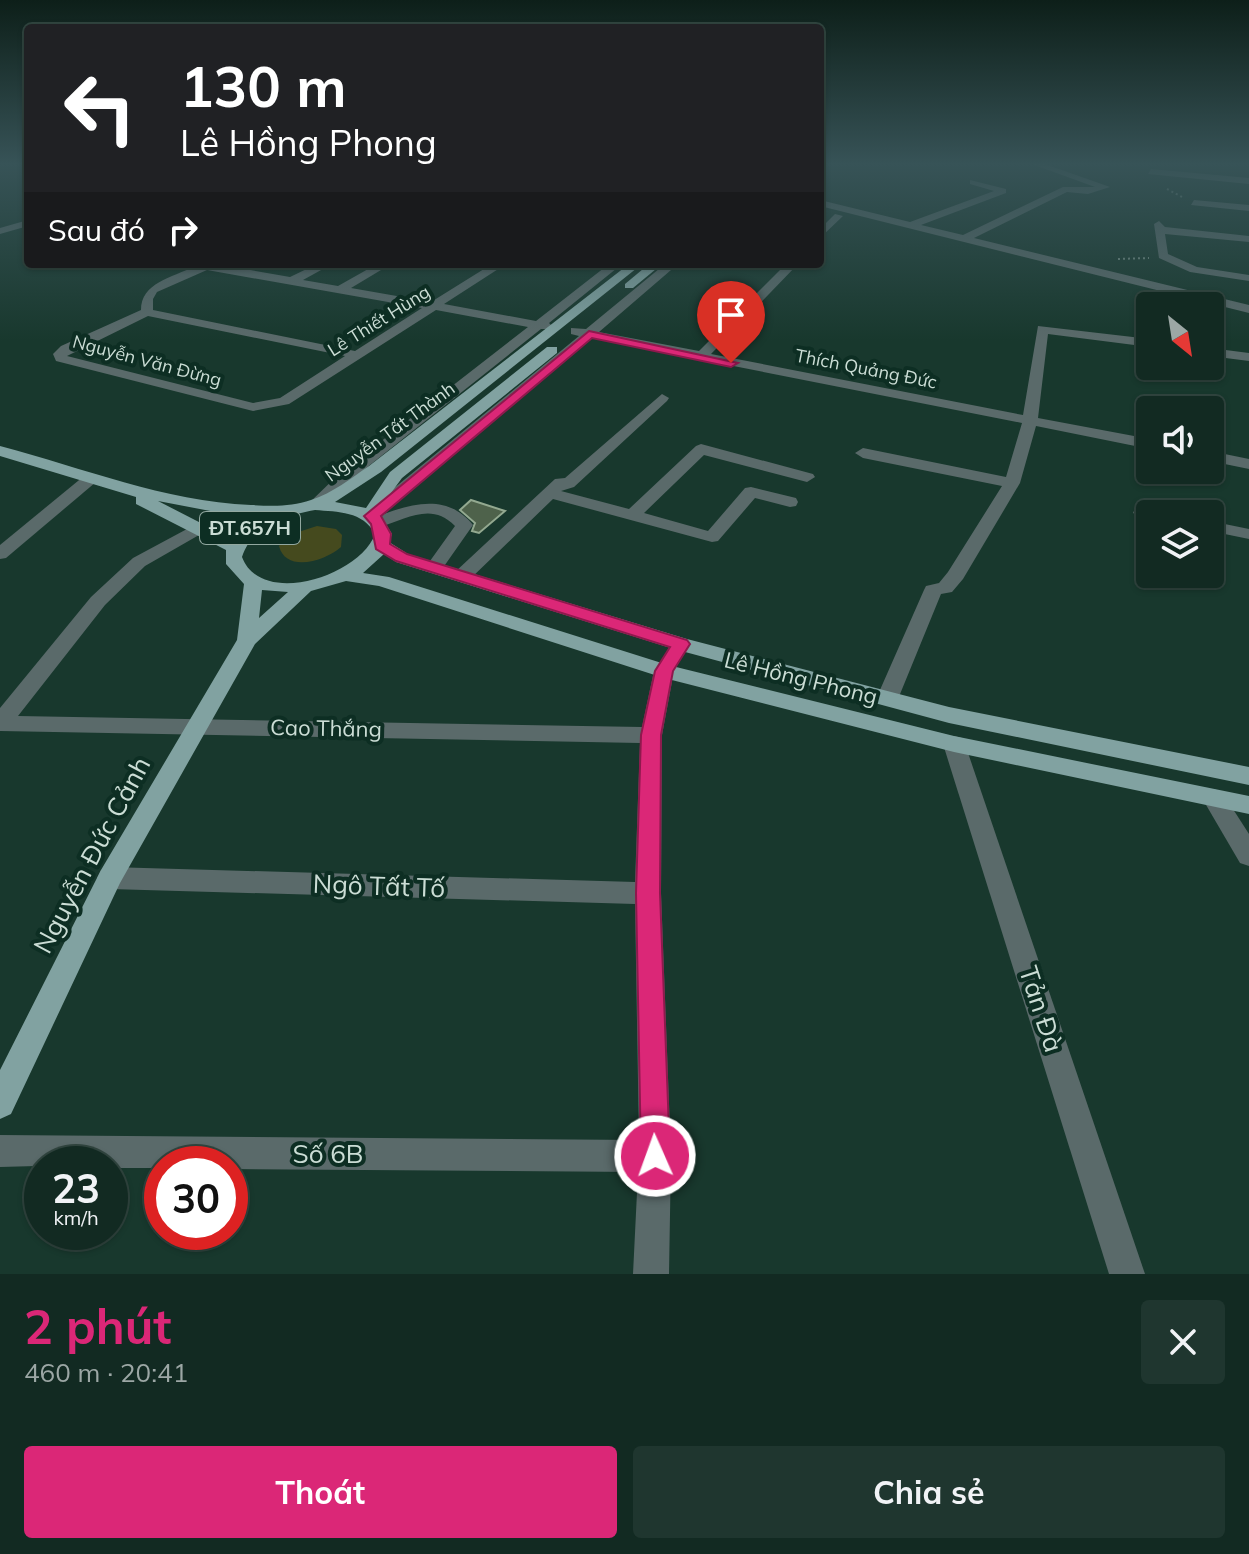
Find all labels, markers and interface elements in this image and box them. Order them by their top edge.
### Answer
text: 130 m [180,51,347,121]
icon: left [48,56,152,160]
text: Lê Hồng Phong [180,120,437,165]
icon: right [161,208,205,252]
text: Sau đó [48,211,145,249]
street label: Lê Thiết Hùng [323,280,434,361]
pin [697,281,765,363]
north arrow [1136,292,1224,380]
map controls [1136,292,1224,588]
icon: arrive [709,293,753,337]
street label: Nguyễn Văn Đừng [70,330,224,391]
street label: Thích Quảng Đức [793,344,939,394]
street label: Nguyễn Tất Thành [320,377,459,486]
button: sound [1136,396,1224,484]
button: layers [1136,500,1224,588]
road number: ĐT.657H [200,512,300,544]
street label: Lê Hồng Phong [722,645,880,711]
street label: Cao Thắng [270,713,382,743]
street label: Nguyễn Đức Cảnh [26,751,157,959]
street label: Ngô Tất Tố [312,867,446,904]
street label: Tản Đà [1012,962,1071,1056]
position arrow [613,1114,697,1198]
street label: Số 6B [292,1137,364,1170]
speed limit sign: 30 [144,1146,248,1250]
text: 23 [52,1163,100,1213]
text: km/h [53,1205,99,1230]
text: 2 phút [24,1296,171,1356]
button: close [1141,1300,1225,1384]
text: 460 m · 20:41 [24,1356,188,1389]
button: Thoát [24,1446,617,1538]
button: Chia sẻ [633,1446,1225,1538]

